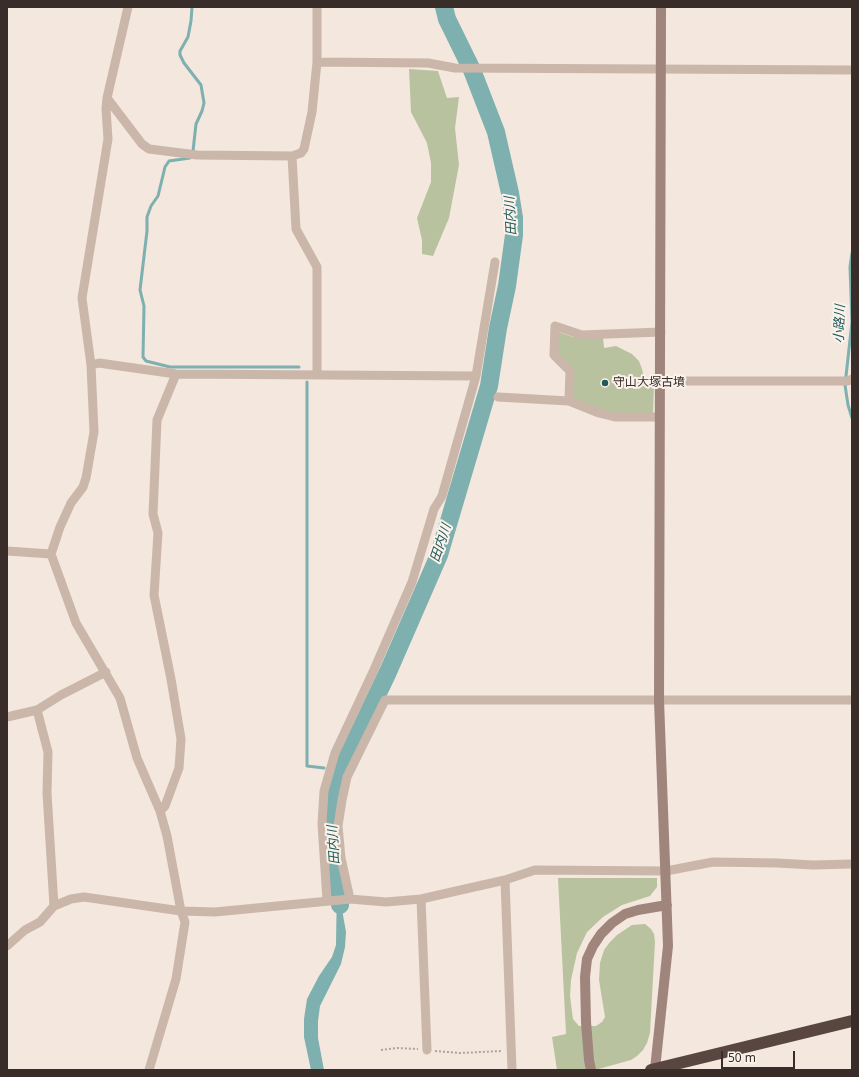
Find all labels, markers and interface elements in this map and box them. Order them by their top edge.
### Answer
water label: 田内川 [502,196,520,236]
water label: 小路川 [832,304,848,344]
place label: 守山大塚古墳 [613,376,685,390]
marker: 守山大塚古墳 [600,378,610,388]
water label: 田内川 [427,522,455,564]
water label: 田内川 [325,825,343,865]
scale bar [723,1043,797,1069]
text: 50 m [728,1049,756,1066]

